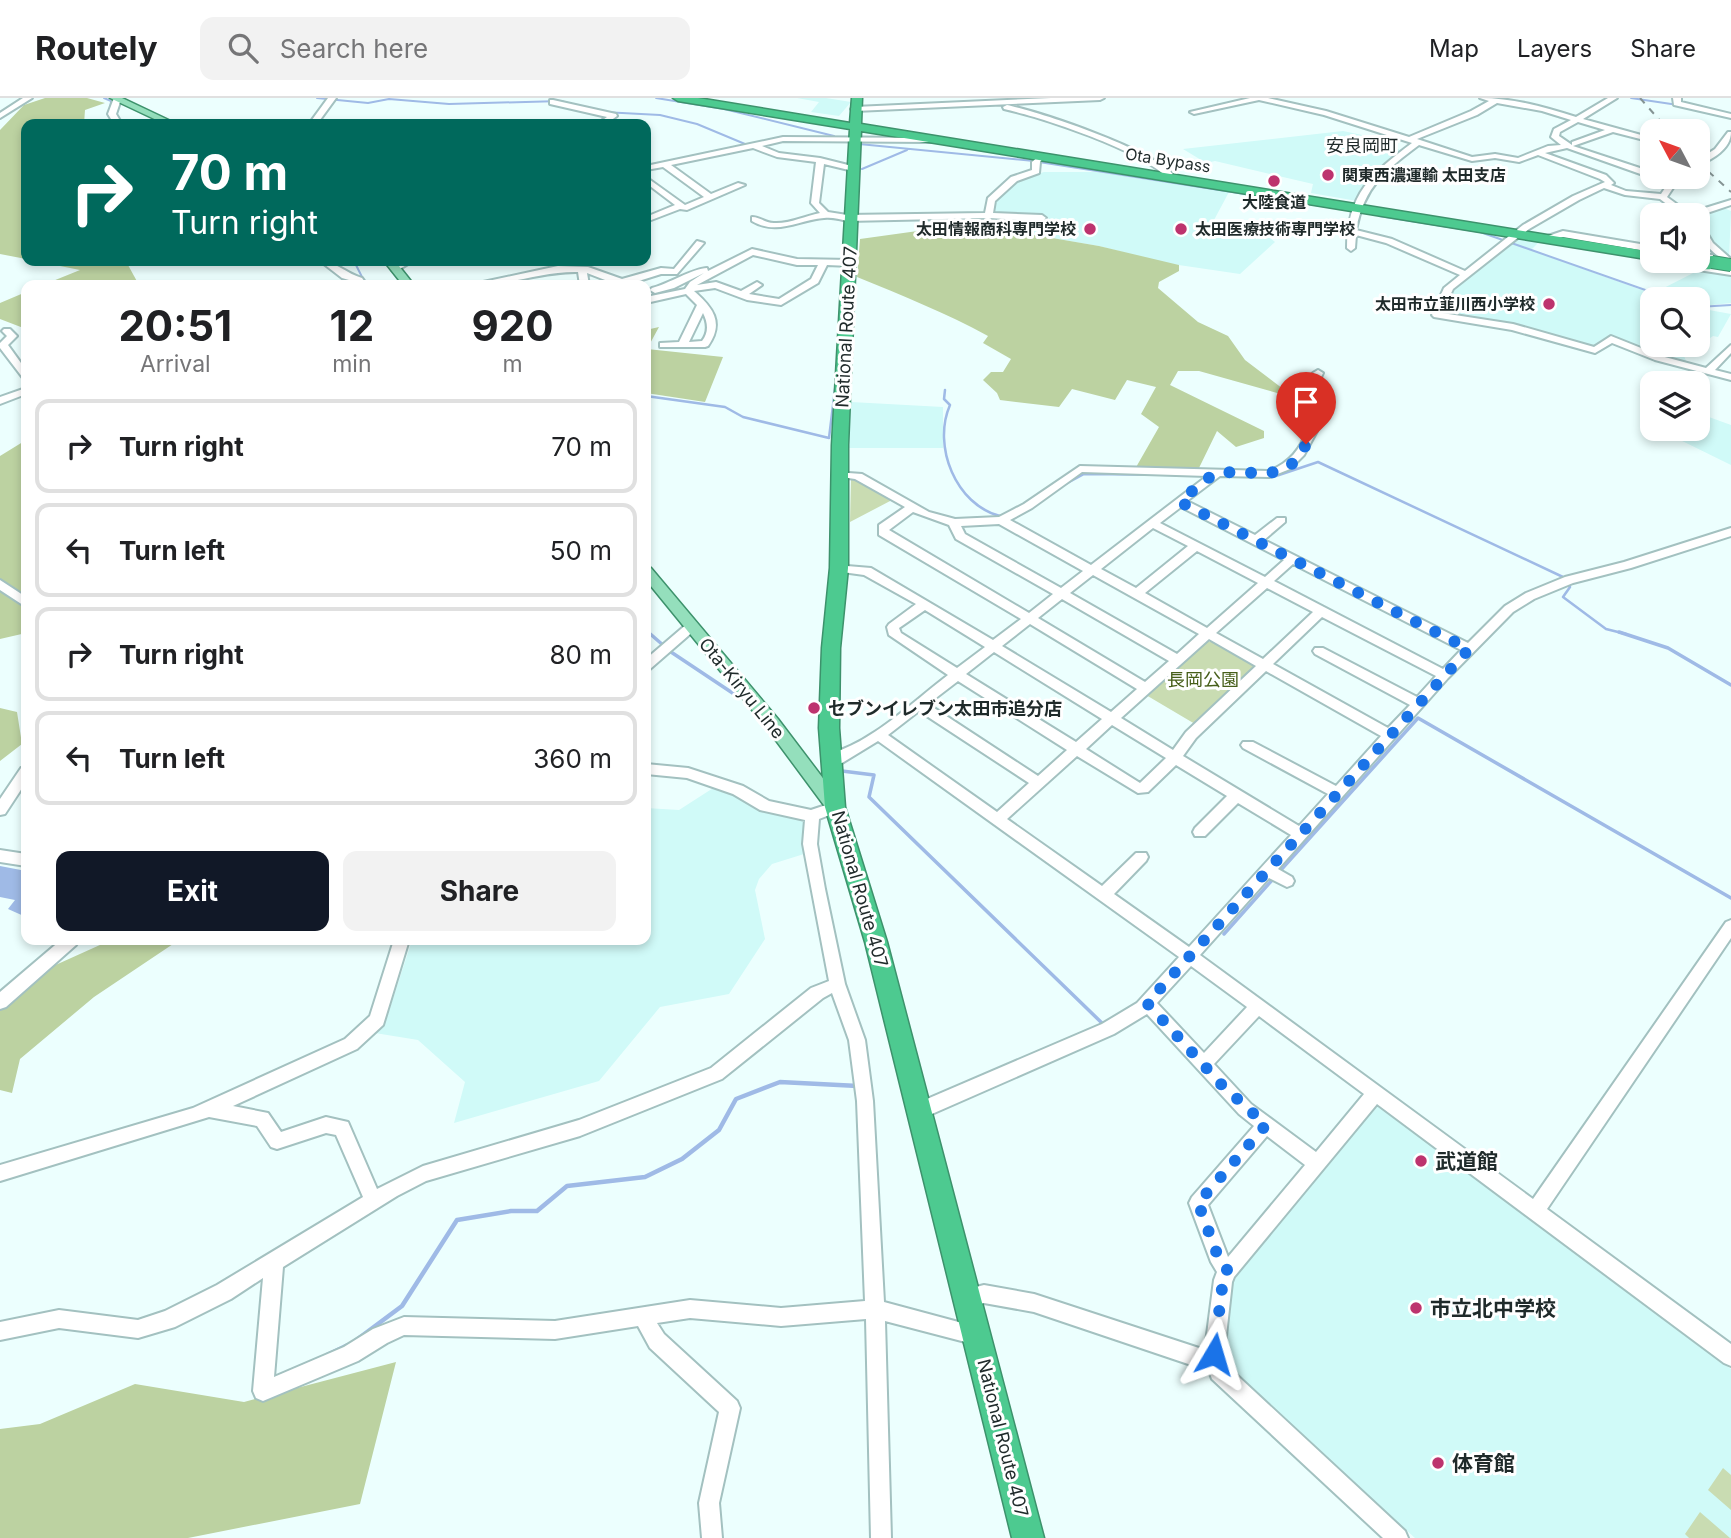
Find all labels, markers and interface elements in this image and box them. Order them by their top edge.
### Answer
search box [200,17,690,80]
text: Routely [35,28,158,68]
icon: search [224,29,262,67]
text: Search here [280,33,428,64]
text: Map [1429,34,1479,63]
text: Layers [1517,34,1592,63]
text: Share [1630,34,1696,63]
north arrow [1640,119,1710,189]
map controls [1640,119,1710,441]
district label: 安良岡町 [1326,135,1398,156]
text: 70 m [171,143,288,202]
street label: Ota Bypass [1124,143,1212,177]
icon: right [56,147,147,238]
place label: 関東西濃運輸 太田支店 [1342,165,1506,185]
marker: 関東西濃運輸 太田支店 [1320,167,1336,183]
marker: 大陸食道 [1266,173,1282,189]
place label: 大陸食道 [1242,192,1306,212]
text: Turn right [171,203,318,242]
button: sound [1640,203,1710,273]
place label: 太田情報商科専門学校 [916,219,1076,239]
place label: 太田医療技術専門学校 [1195,219,1355,239]
marker: 太田情報商科専門学校 [1082,221,1098,237]
marker: 太田医療技術専門学校 [1173,221,1189,237]
street label: National Route 407 [831,246,861,408]
button: search [1640,287,1710,357]
place label: 太田市立韮川西小学校 [1375,294,1535,314]
marker: 太田市立韮川西小学校 [1541,296,1557,312]
text: 20:51 [118,300,232,351]
text: 12 [330,300,374,351]
text: 920 [472,300,554,351]
text: Arrival [140,350,211,378]
text: min [332,350,371,378]
text: m [502,350,523,378]
button: layers [1640,371,1710,441]
pin [1276,372,1336,444]
icon: arrive [1287,383,1325,421]
icon: right [60,427,98,465]
text: Turn right [119,431,244,462]
text: 70 m [551,431,612,462]
icon: left [60,531,98,569]
text: Turn left [119,535,225,566]
text: 50 m [550,535,612,566]
street label: Ota-Kiryu Line [695,633,789,743]
icon: right [60,635,98,673]
text: Turn right [119,639,244,670]
text: 80 m [549,639,612,670]
park label: 長岡公園 [1167,669,1239,690]
place label: セブンイレブン太田市追分店 [828,698,1062,719]
marker: セブンイレブン太田市追分店 [806,700,822,716]
icon: left [60,739,98,777]
text: Turn left [119,743,225,774]
text: 360 m [533,743,612,774]
street label: National Route 407 [828,808,892,970]
button: Exit [56,851,329,931]
button: Share [343,851,616,931]
place label: 武道館 [1435,1149,1498,1174]
marker: 武道館 [1413,1153,1429,1169]
place label: 市立北中学校 [1430,1296,1556,1321]
marker: 市立北中学校 [1408,1300,1424,1316]
position arrow [1177,1317,1251,1391]
street label: National Route 407 [973,1357,1033,1519]
place label: 体育館 [1452,1451,1515,1476]
marker: 体育館 [1430,1455,1446,1471]

